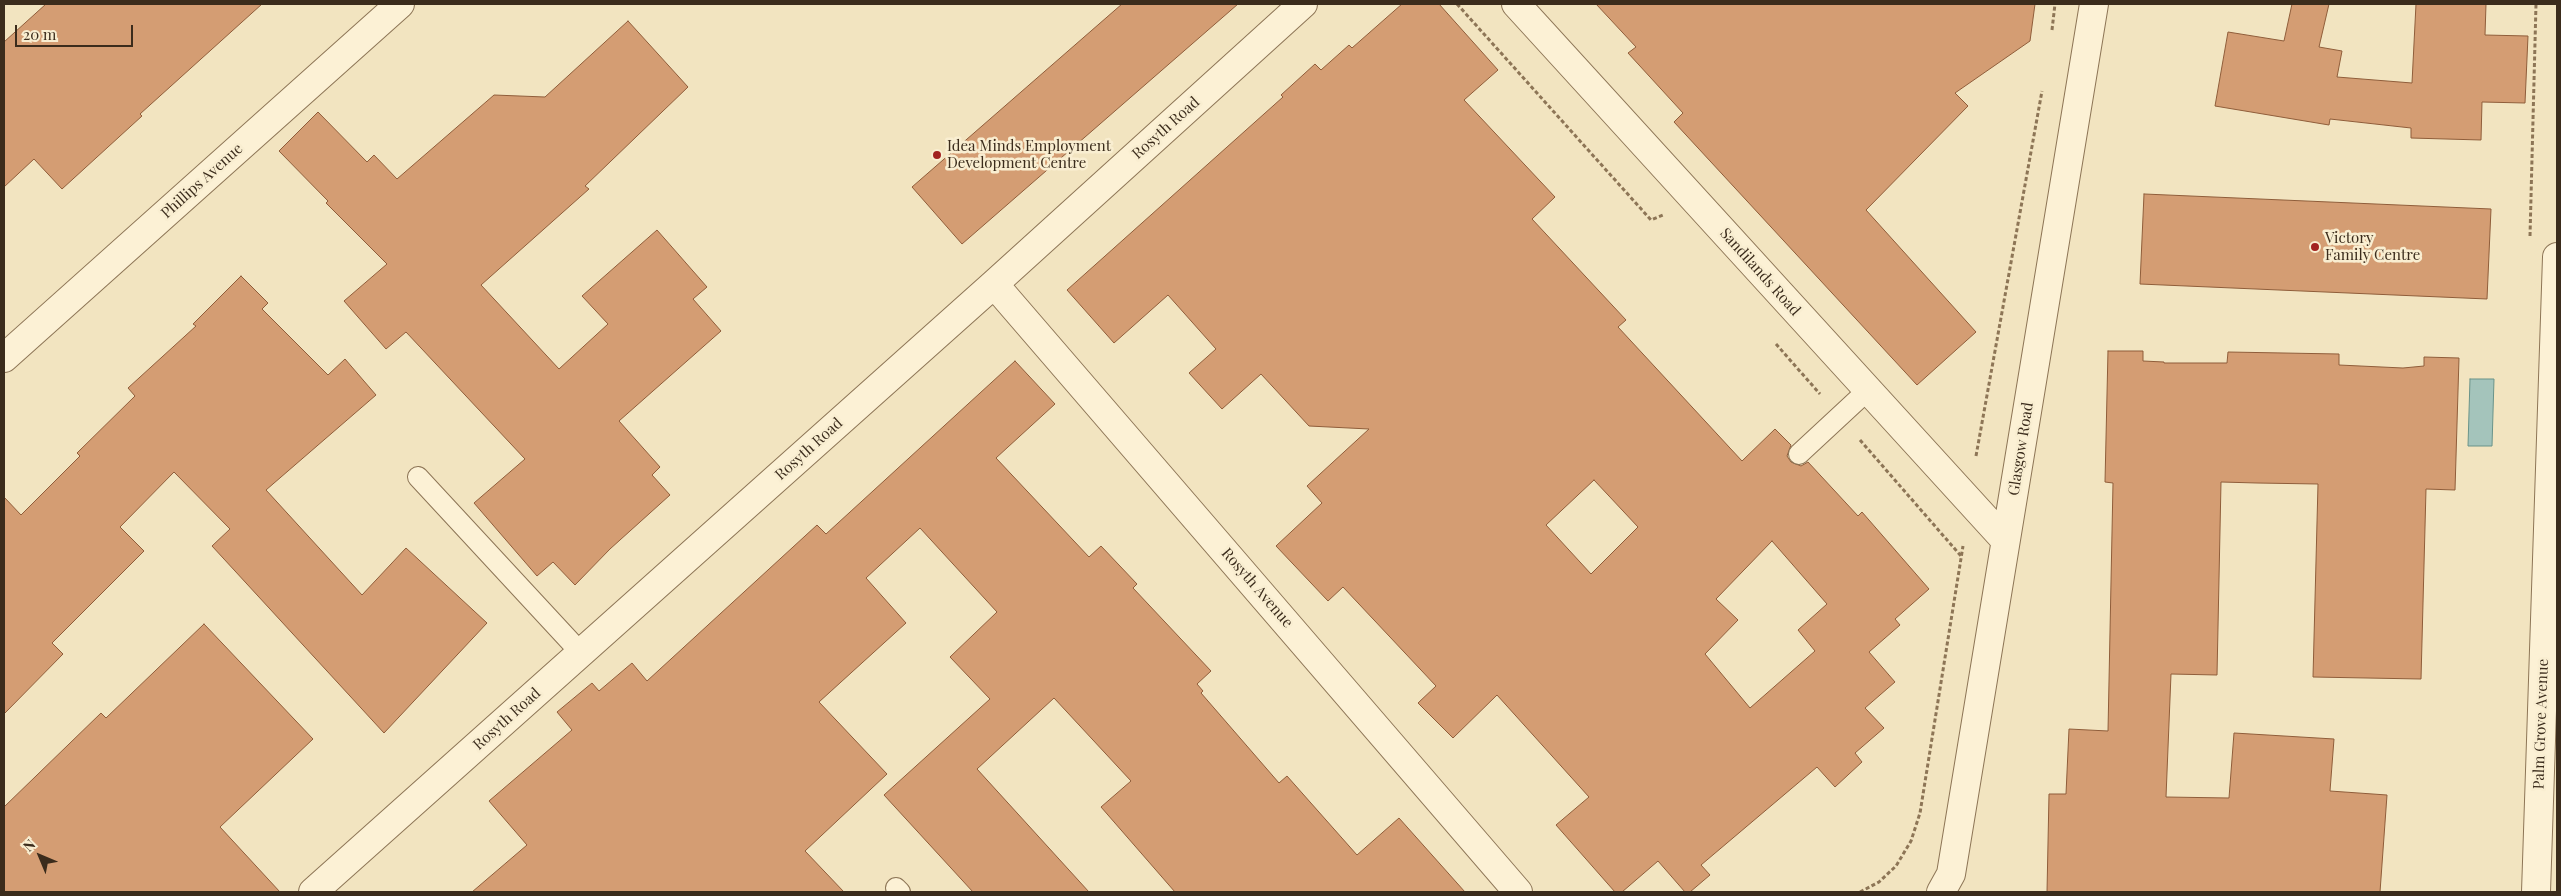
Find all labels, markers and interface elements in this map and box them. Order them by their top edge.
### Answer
scale bar [18,15,135,47]
text: 20 m [23,24,56,44]
street label: Rosyth Road [1129,93,1203,163]
place label: Idea Minds Employment Development Centre [947,137,1111,172]
street label: Phillips Avenue [158,140,246,222]
marker: Idea Minds Employment Development Centre [931,149,943,161]
street label: Sandilands Road [1716,224,1804,320]
place label: Victory Family Centre [2325,229,2420,264]
marker: Victory Family Centre [2309,241,2321,253]
street label: Glasgow Road [2005,401,2037,497]
street label: Rosyth Road [772,414,846,484]
street label: Rosyth Avenue [1218,545,1296,631]
street label: Palm Grove Avenue [2530,658,2552,790]
street label: Rosyth Road [470,684,544,754]
north arrow [15,831,65,881]
text: N [19,835,39,855]

